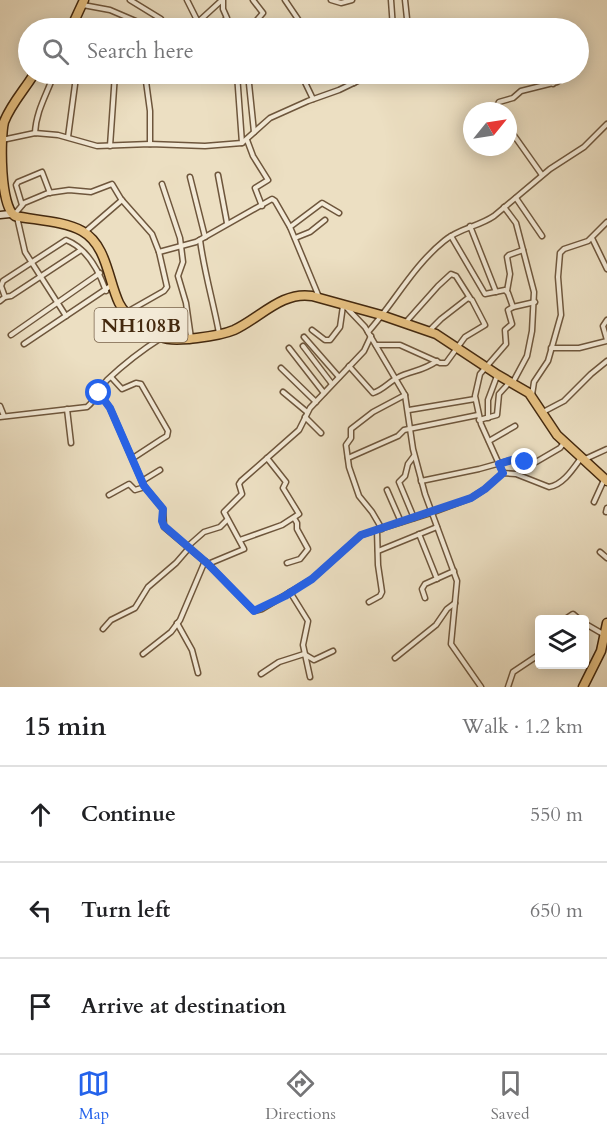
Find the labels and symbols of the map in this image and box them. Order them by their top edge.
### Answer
north arrow [463,102,517,156]
road number: NH108B [94,308,188,342]
route start [85,379,111,405]
route end [511,448,537,474]

